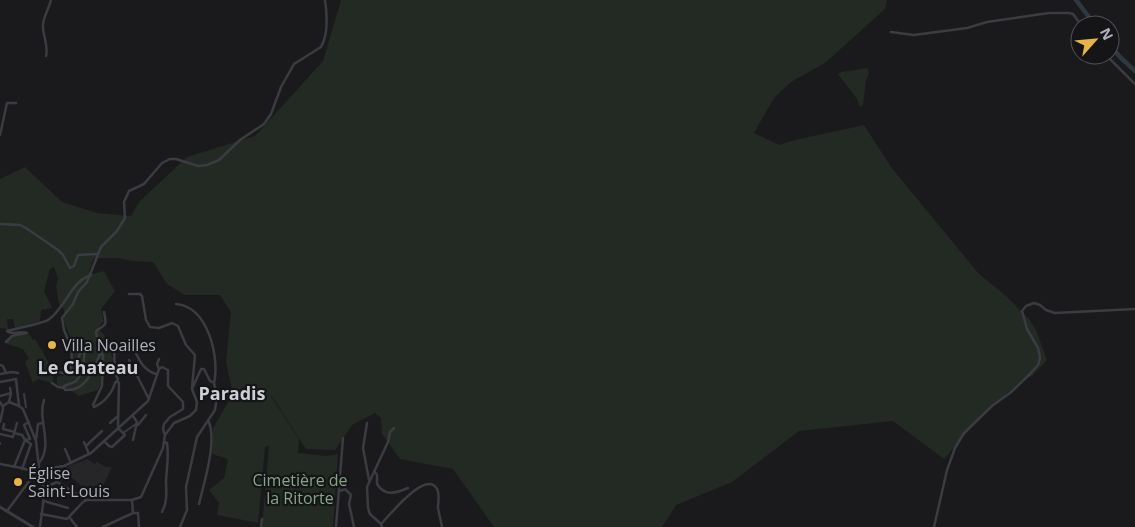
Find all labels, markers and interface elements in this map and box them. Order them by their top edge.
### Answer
north arrow [1070,15,1120,65]
text: N [1096,24,1118,43]
place label: Villa Noailles [62,334,156,356]
marker: Villa Noailles [46,339,58,351]
district label: Le Chateau [38,355,138,379]
district label: Paradis [198,381,266,405]
place label: Église Saint-Louis [28,462,110,502]
park label: Cimetière de la Ritorte [252,469,348,509]
marker: Église Saint-Louis [12,476,24,488]

